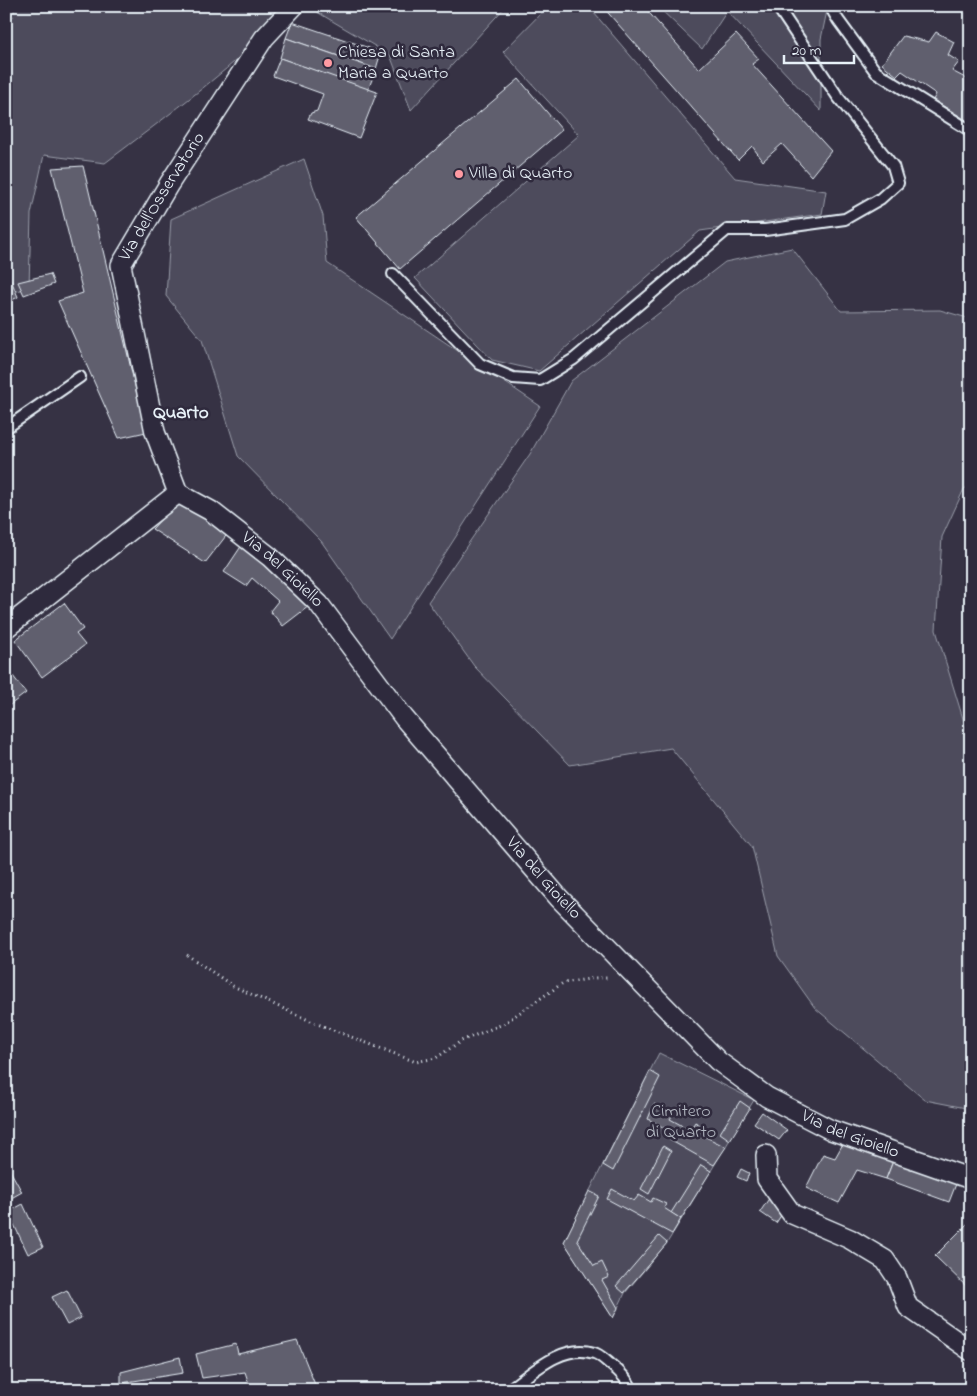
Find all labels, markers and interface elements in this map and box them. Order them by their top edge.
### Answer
scale bar [784,32,854,64]
place label: Chiesa di Santa Maria a Quarto [338,40,455,87]
text: 20 m [792,40,822,62]
marker: Chiesa di Santa Maria a Quarto [322,57,334,69]
street label: Via dell'Osservatorio [112,127,212,267]
place label: Villa di Quarto [468,161,572,187]
marker: Villa di Quarto [453,168,465,180]
district label: Quarto [153,400,209,427]
street label: Via del Gioiello [234,525,329,614]
street label: Via del Gioiello [498,831,587,926]
park label: Cimitero di Quarto [646,1099,716,1146]
street label: Via del Gioiello [796,1103,902,1166]

